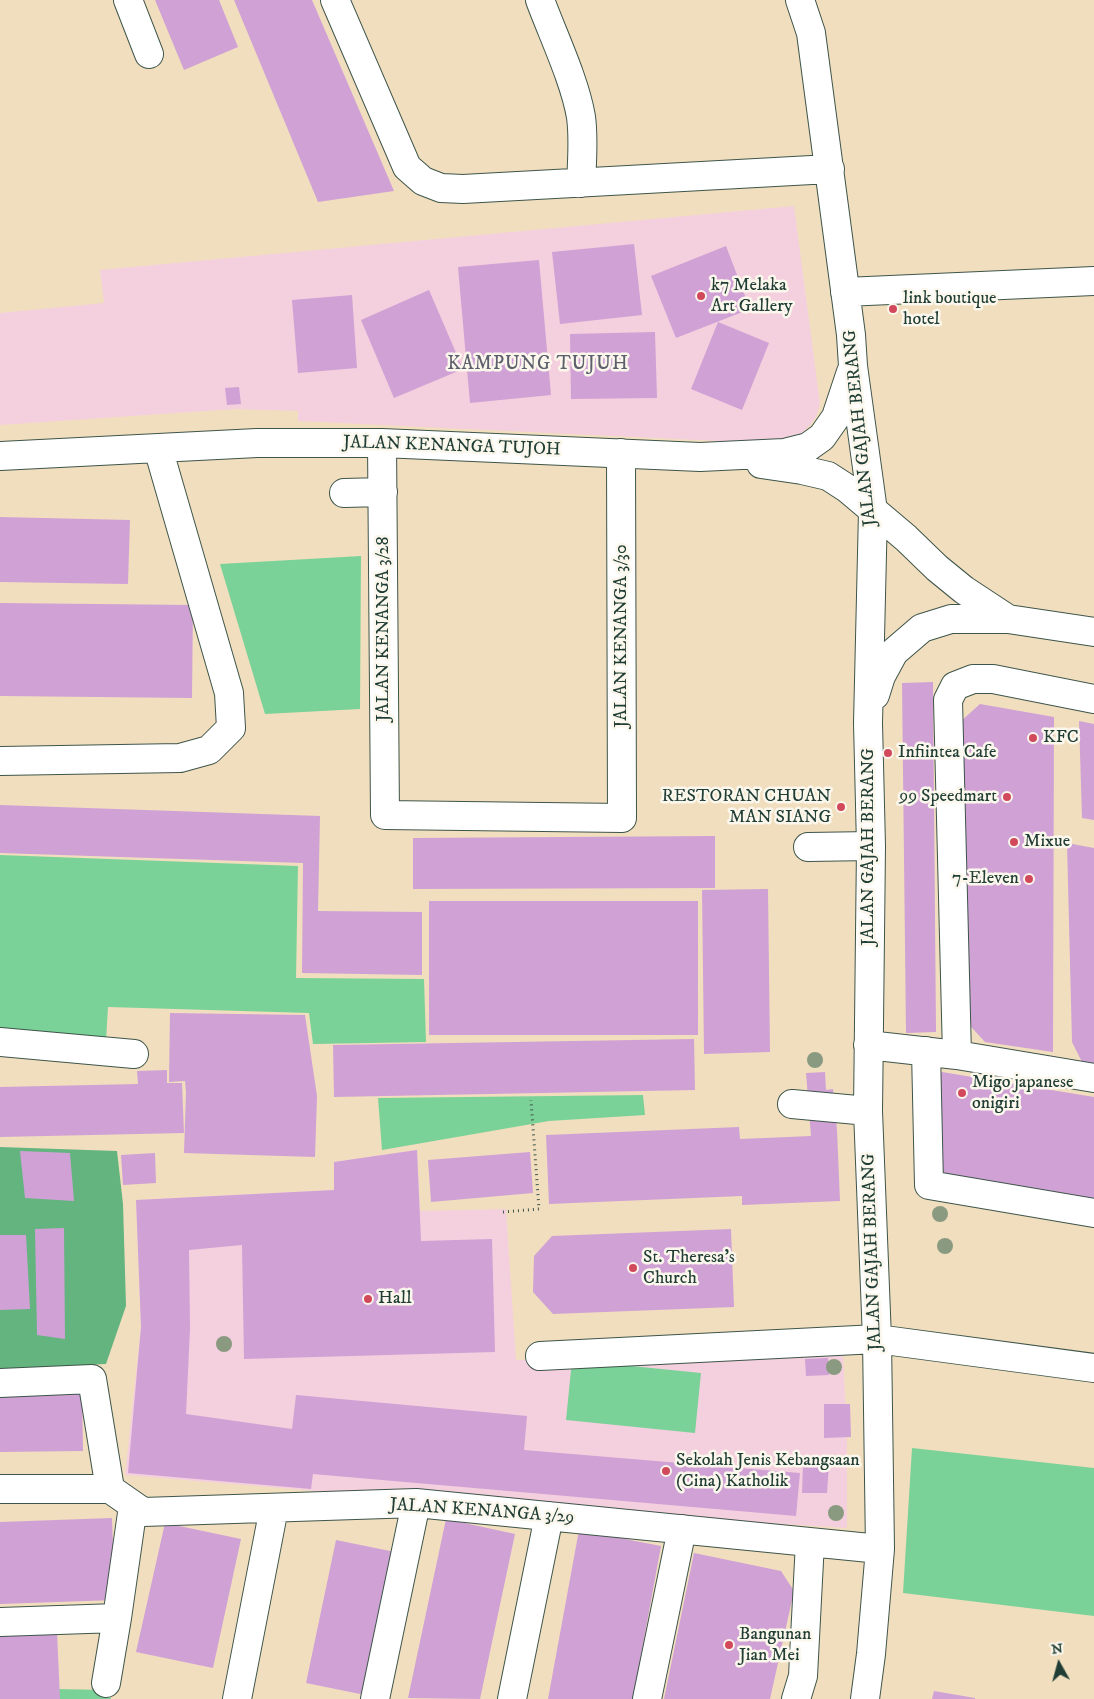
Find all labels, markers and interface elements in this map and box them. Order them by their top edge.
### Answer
place label: k7 Melaka Art Gallery [711,275,792,318]
place label: link boutique hotel [903,288,997,330]
marker: k7 Melaka Art Gallery [695,290,707,302]
marker: link boutique hotel [887,303,899,315]
street label: JALAN GAJAH BERANG [840,329,882,527]
district label: KAMPUNG TUJUH [446,354,630,376]
street label: JALAN KENANGA TUJOH [343,432,561,462]
street label: JALAN KENANGA 3/28 [373,537,395,721]
street label: JALAN KENANGA 3/30 [611,544,633,728]
place label: KFC [1043,727,1079,749]
marker: KFC [1027,732,1039,744]
place label: Infiintea Cafe [898,742,996,764]
marker: Infiintea Cafe [882,747,894,759]
street label: JALAN GAJAH BERANG [858,748,880,946]
place label: RESTORAN CHUAN MAN SIANG [662,786,831,829]
place label: 99 Speedmart [899,786,997,808]
marker: 99 Speedmart [1001,791,1013,803]
marker: RESTORAN CHUAN MAN SIANG [835,801,847,813]
place label: Mixue [1024,831,1070,853]
marker: Mixue [1008,836,1020,848]
place label: 7-Eleven [952,868,1019,890]
marker: 7-Eleven [1023,873,1035,885]
place label: Migo japanese onigiri [972,1072,1073,1114]
marker: Migo japanese onigiri [956,1087,968,1099]
street label: JALAN GAJAH BERANG [859,1153,887,1351]
place label: St. Theresa's Church [643,1247,735,1290]
marker: St. Theresa's Church [627,1262,639,1274]
place label: Hall [378,1288,412,1310]
marker: Hall [362,1293,374,1305]
place label: Sekolah Jenis Kebangsaan (Cina) Katholik [676,1450,860,1492]
marker: Sekolah Jenis Kebangsaan (Cina) Katholik [660,1465,672,1477]
street label: JALAN KENANGA 3/29 [389,1495,575,1529]
place label: Bangunan Jian Mei [739,1624,811,1666]
marker: Bangunan Jian Mei [723,1639,735,1651]
north arrow [1034,1639,1084,1689]
text: N [1050,1639,1064,1659]

